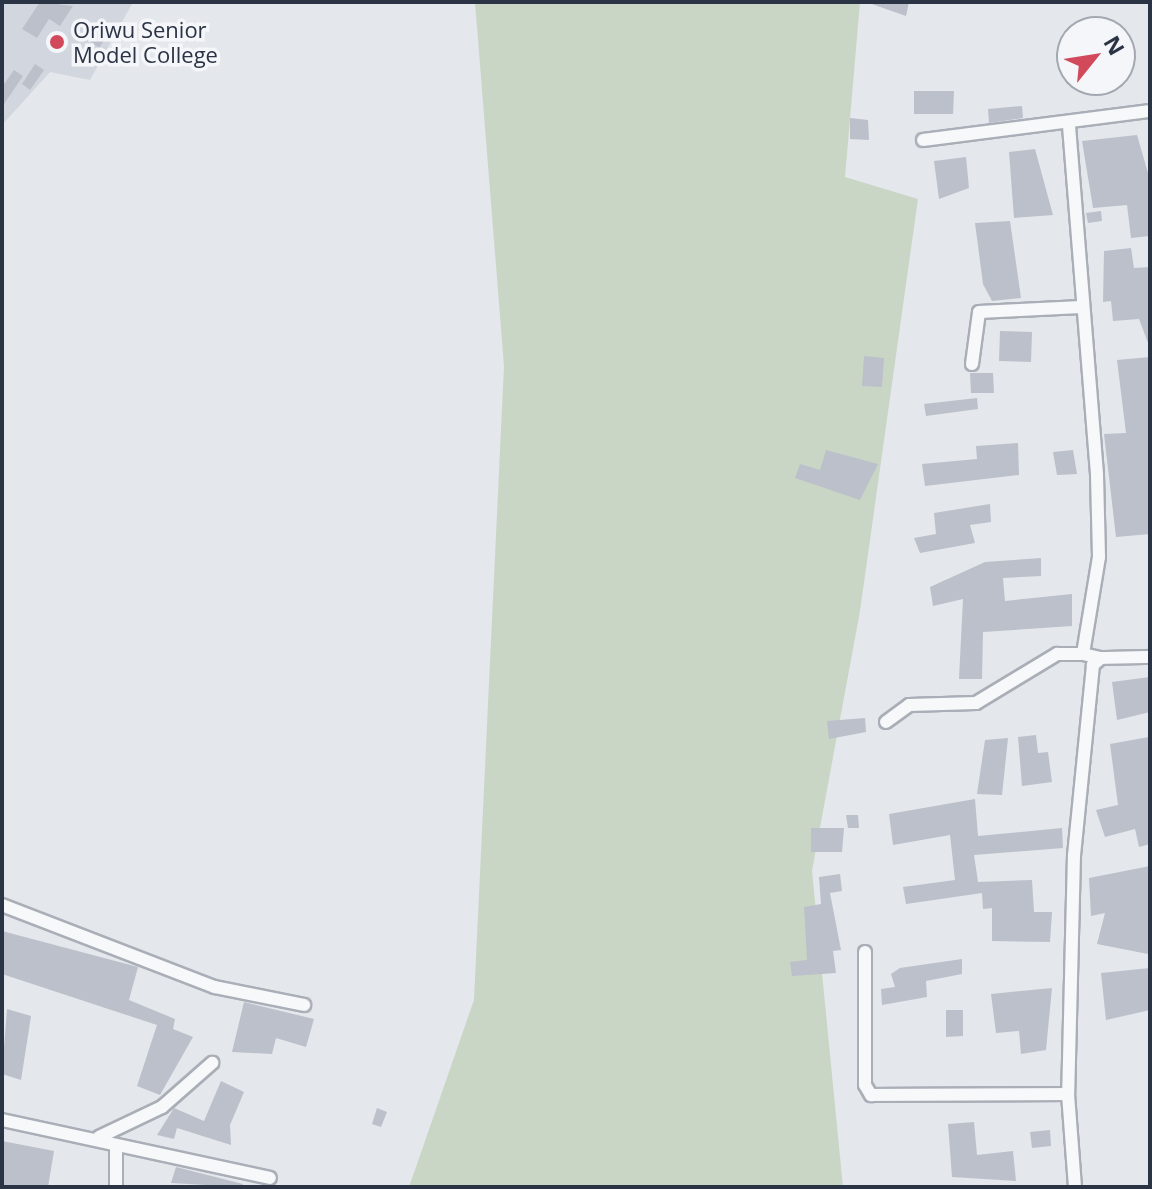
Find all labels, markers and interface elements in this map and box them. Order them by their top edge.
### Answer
place label: Oriwu Senior Model College [73,16,218,68]
north arrow [1056,16,1136,96]
text: N [1098,30,1133,60]
marker: Oriwu Senior Model College [48,33,66,51]

